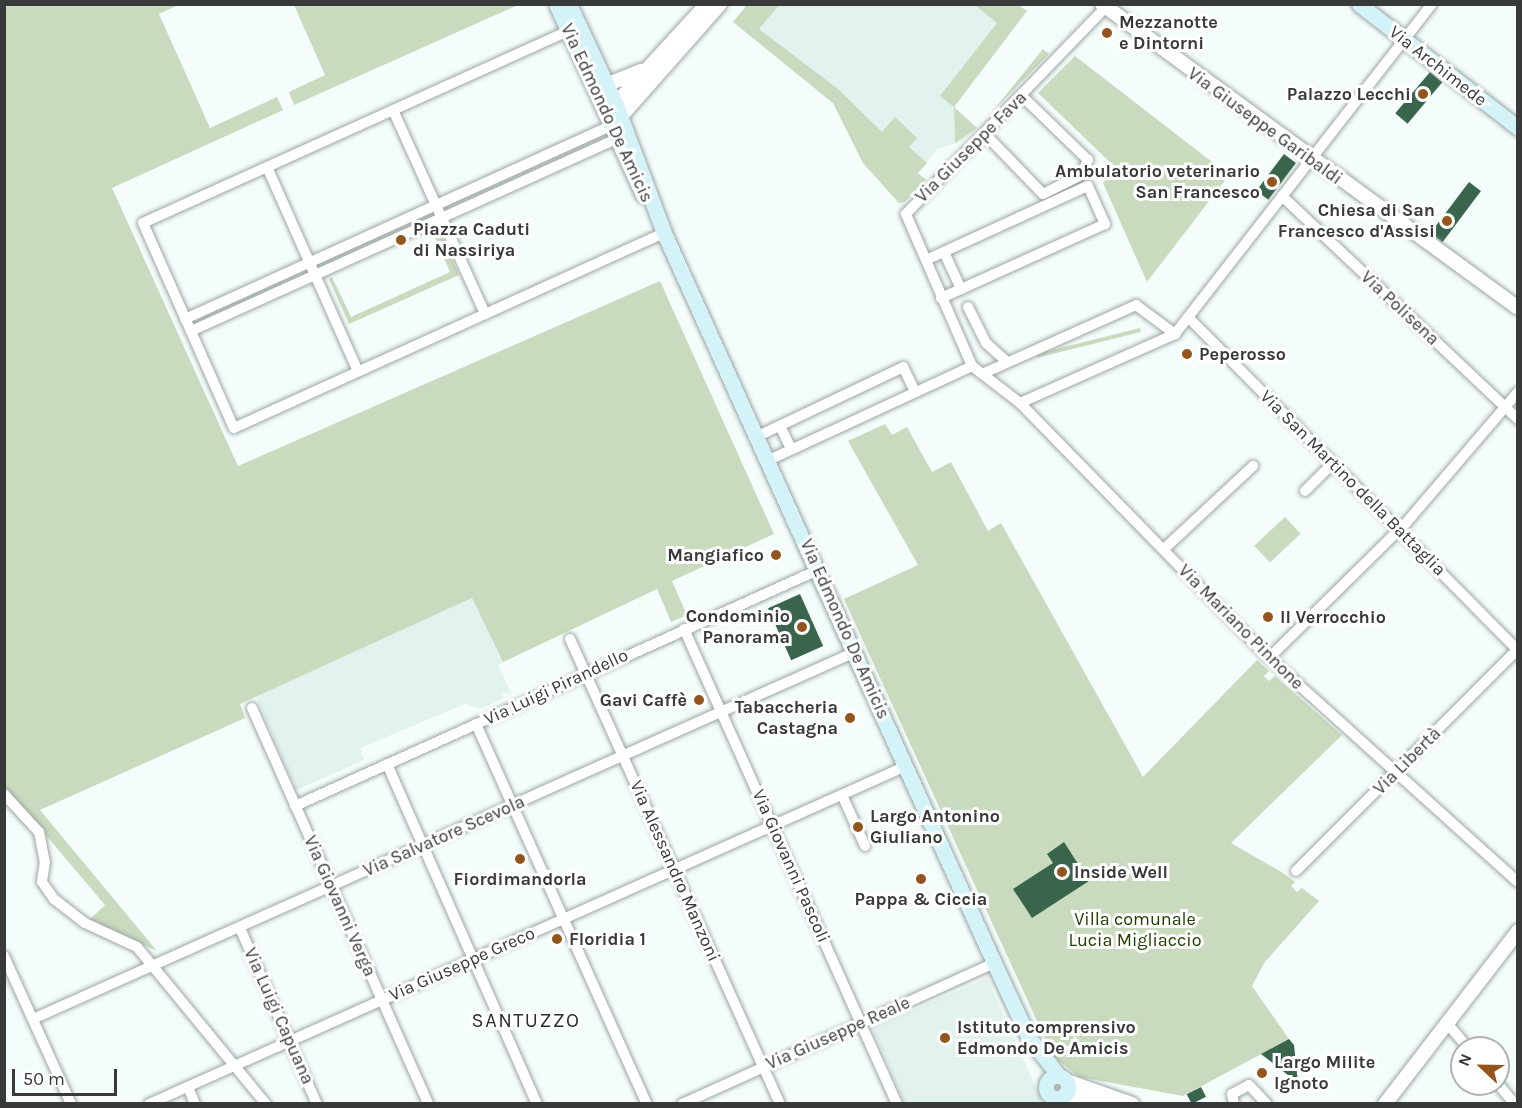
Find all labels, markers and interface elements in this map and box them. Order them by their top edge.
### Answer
place label: Mezzanotte e Dintorni [1119,12,1218,54]
street label: Via Edmondo De Amicis [556,20,658,206]
street label: Via Archimede [1385,21,1491,111]
marker: Mezzanotte e Dintorni [1100,26,1114,40]
street label: Via Giuseppe Garibaldi [1183,63,1347,189]
place label: Palazzo Lecchi [1287,83,1411,105]
street label: Via Giuseppe Fava [911,87,1031,207]
marker: Palazzo Lecchi [1416,87,1430,101]
place label: Ambulatorio veterinario San Francesco [1055,161,1260,204]
marker: Ambulatorio veterinario San Francesco [1265,175,1279,189]
place label: Chiesa di San Francesco d'Assisi [1278,200,1435,242]
marker: Chiesa di San Francesco d'Assisi [1440,214,1454,228]
place label: Piazza Caduti di Nassiriya [413,219,530,262]
marker: Piazza Caduti di Nassiriya [394,233,408,247]
street label: Via Polisena [1356,266,1444,350]
place label: Peperosso [1199,343,1286,365]
marker: Peperosso [1180,347,1194,361]
street label: Via San Martino della Battaglia [1256,386,1450,580]
street label: Via Edmondo De Amicis [796,536,894,722]
place label: Mangiafico [667,544,764,566]
marker: Mangiafico [769,548,783,562]
street label: Via Mariano Pinnone [1174,560,1308,694]
place label: Condominio Panorama [686,606,790,648]
place label: Il Verrocchio [1280,606,1386,628]
marker: Il Verrocchio [1261,610,1275,624]
marker: Condominio Panorama [795,620,809,634]
street label: Via Luigi Pirandello [480,644,632,730]
place label: Gavi Caffè [600,689,687,711]
marker: Gavi Caffè [692,693,706,707]
place label: Tabaccheria Castagna [735,697,838,740]
marker: Tabaccheria Castagna [843,711,857,725]
street label: Via Libertà [1369,723,1445,799]
street label: Via Alessandro Manzoni [625,777,725,965]
street label: Via Giovanni Pascoli [747,786,835,946]
street label: Via Salvatore Scevola [360,791,528,881]
place label: Largo Antonino Giuliano [870,806,1000,848]
marker: Largo Antonino Giuliano [851,820,865,834]
street label: Via Giovanni Verga [299,832,381,980]
marker: Fiordimandorla [513,852,527,866]
place label: Inside Well [1074,861,1168,883]
marker: Inside Well [1055,865,1069,879]
place label: Fiordimandorla [453,868,587,890]
marker: Pappa & Ciccia [914,872,928,886]
place label: Pappa & Ciccia [855,888,987,910]
park label: Villa comunale Lucia Migliaccio [1068,909,1202,952]
street label: Via Giuseppe Greco [386,922,538,1006]
place label: Floridia 1 [569,928,646,950]
marker: Floridia 1 [550,932,564,946]
street label: Via Luigi Capuana [239,944,319,1088]
street label: Via Giuseppe Reale [763,992,913,1074]
district label: SANTUZZO [472,1008,580,1032]
place label: Istituto comprensivo Edmondo De Amicis [957,1017,1136,1060]
marker: Istituto comprensivo Edmondo De Amicis [938,1031,952,1045]
north arrow [1450,1036,1510,1096]
text: N [1454,1051,1476,1069]
place label: Largo Milite Ignoto [1274,1052,1375,1094]
scale bar [15,1057,120,1095]
marker: Largo Milite Ignoto [1255,1066,1269,1080]
text: 50 m [23,1068,65,1090]

